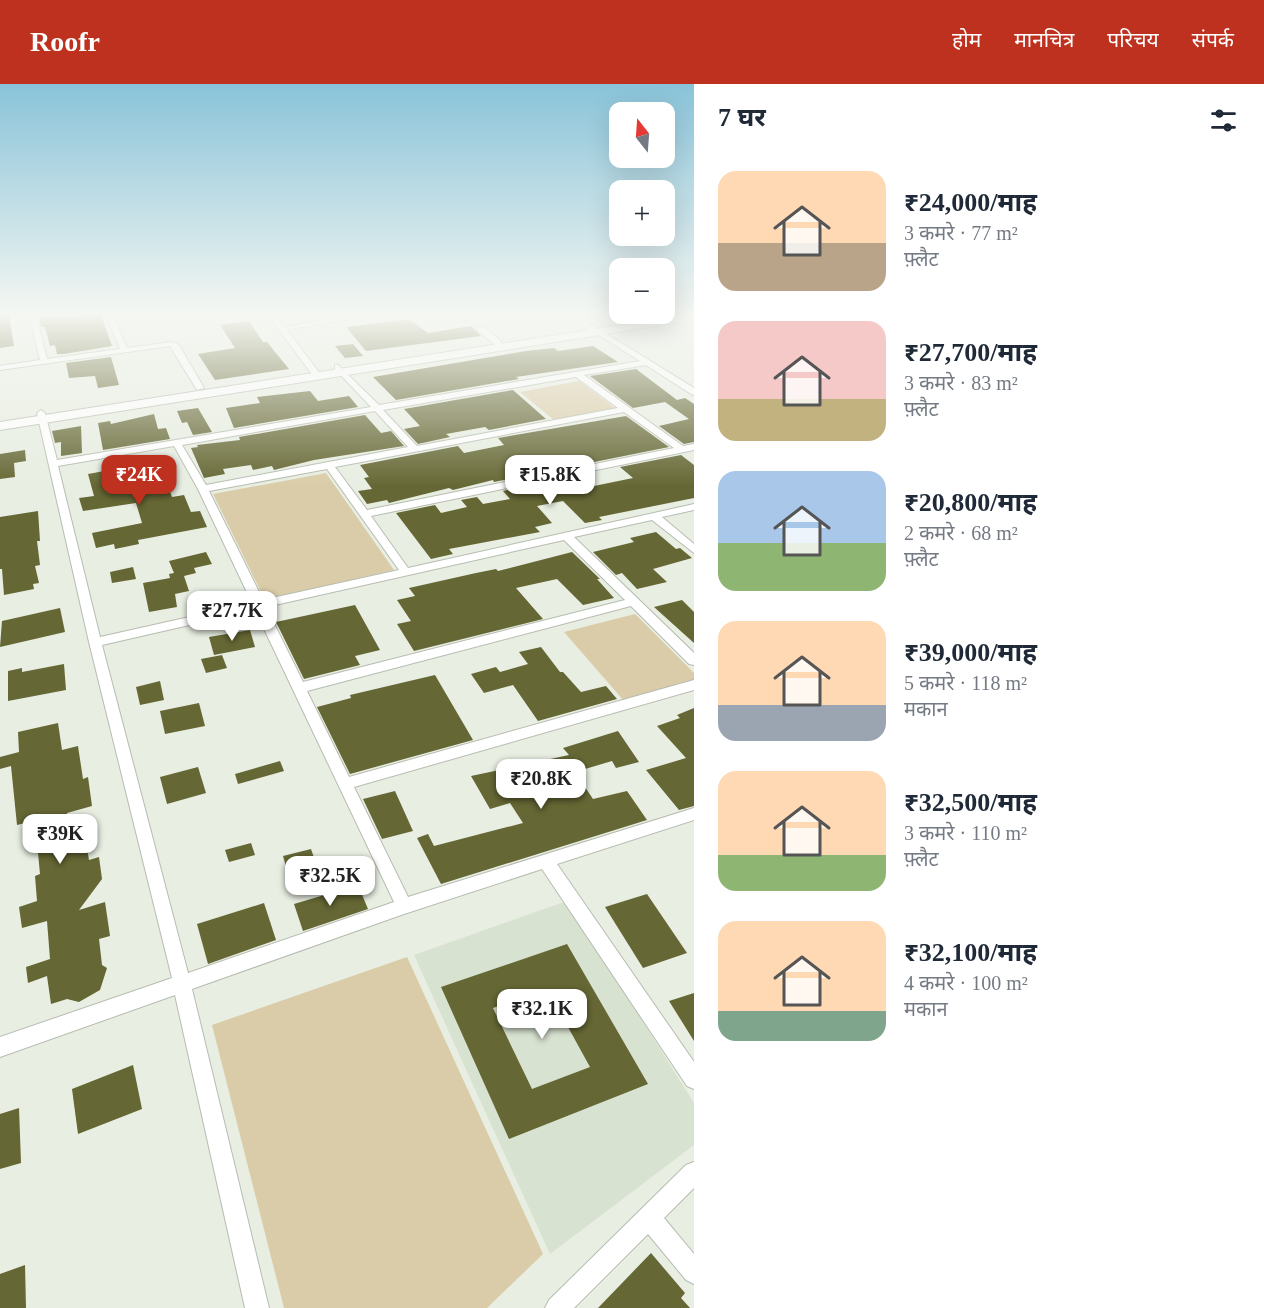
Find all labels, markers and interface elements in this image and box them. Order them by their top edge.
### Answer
text: Roofr [30,26,100,57]
text: होम [952,28,981,52]
text: मानचित्र [1014,28,1074,52]
text: परिचय [1107,28,1159,52]
text: संपर्क [1192,28,1234,52]
north arrow [609,102,675,168]
map controls [609,102,675,324]
text: 7 घर [718,103,766,132]
icon: filters [1207,104,1240,137]
button: + [609,180,675,246]
text: ₹24,000/माह [904,188,1037,217]
icon: home [766,195,838,267]
text: 3 कमरे · 77 m² [904,222,1018,244]
text: फ़्लैट [904,248,939,270]
button: − [609,258,675,324]
text: ₹27,700/माह [904,338,1037,367]
icon: home [766,345,838,417]
text: 3 कमरे · 83 m² [904,372,1018,394]
text: फ़्लैट [904,398,939,420]
pin: ₹24K [103,455,175,506]
pin: ₹15.8K [501,455,599,506]
text: ₹24K [116,463,163,485]
text: ₹15.8K [519,463,581,485]
text: ₹20,800/माह [904,488,1037,517]
icon: home [766,495,838,567]
text: 2 कमरे · 68 m² [904,522,1018,544]
text: फ़्लैट [904,548,939,570]
pin: ₹27.7K [183,591,281,642]
text: ₹27.7K [201,599,263,621]
text: ₹39,000/माह [904,638,1037,667]
icon: home [766,645,838,717]
text: 5 कमरे · 118 m² [904,672,1027,694]
text: मकान [904,698,948,720]
pin: ₹20.8K [492,759,590,810]
text: ₹20.8K [510,767,572,789]
text: ₹32,500/माह [904,788,1037,817]
icon: home [766,795,838,867]
pin: ₹39K [24,814,96,865]
text: ₹39K [37,822,84,844]
text: 3 कमरे · 110 m² [904,822,1027,844]
text: फ़्लैट [904,848,939,870]
pin: ₹32.5K [281,856,379,907]
text: ₹32.5K [299,864,361,886]
text: ₹32,100/माह [904,938,1037,967]
icon: home [766,945,838,1017]
text: 4 कमरे · 100 m² [904,972,1028,994]
pin: ₹32.1K [493,989,591,1040]
text: ₹32.1K [511,997,573,1019]
text: मकान [904,998,948,1020]

